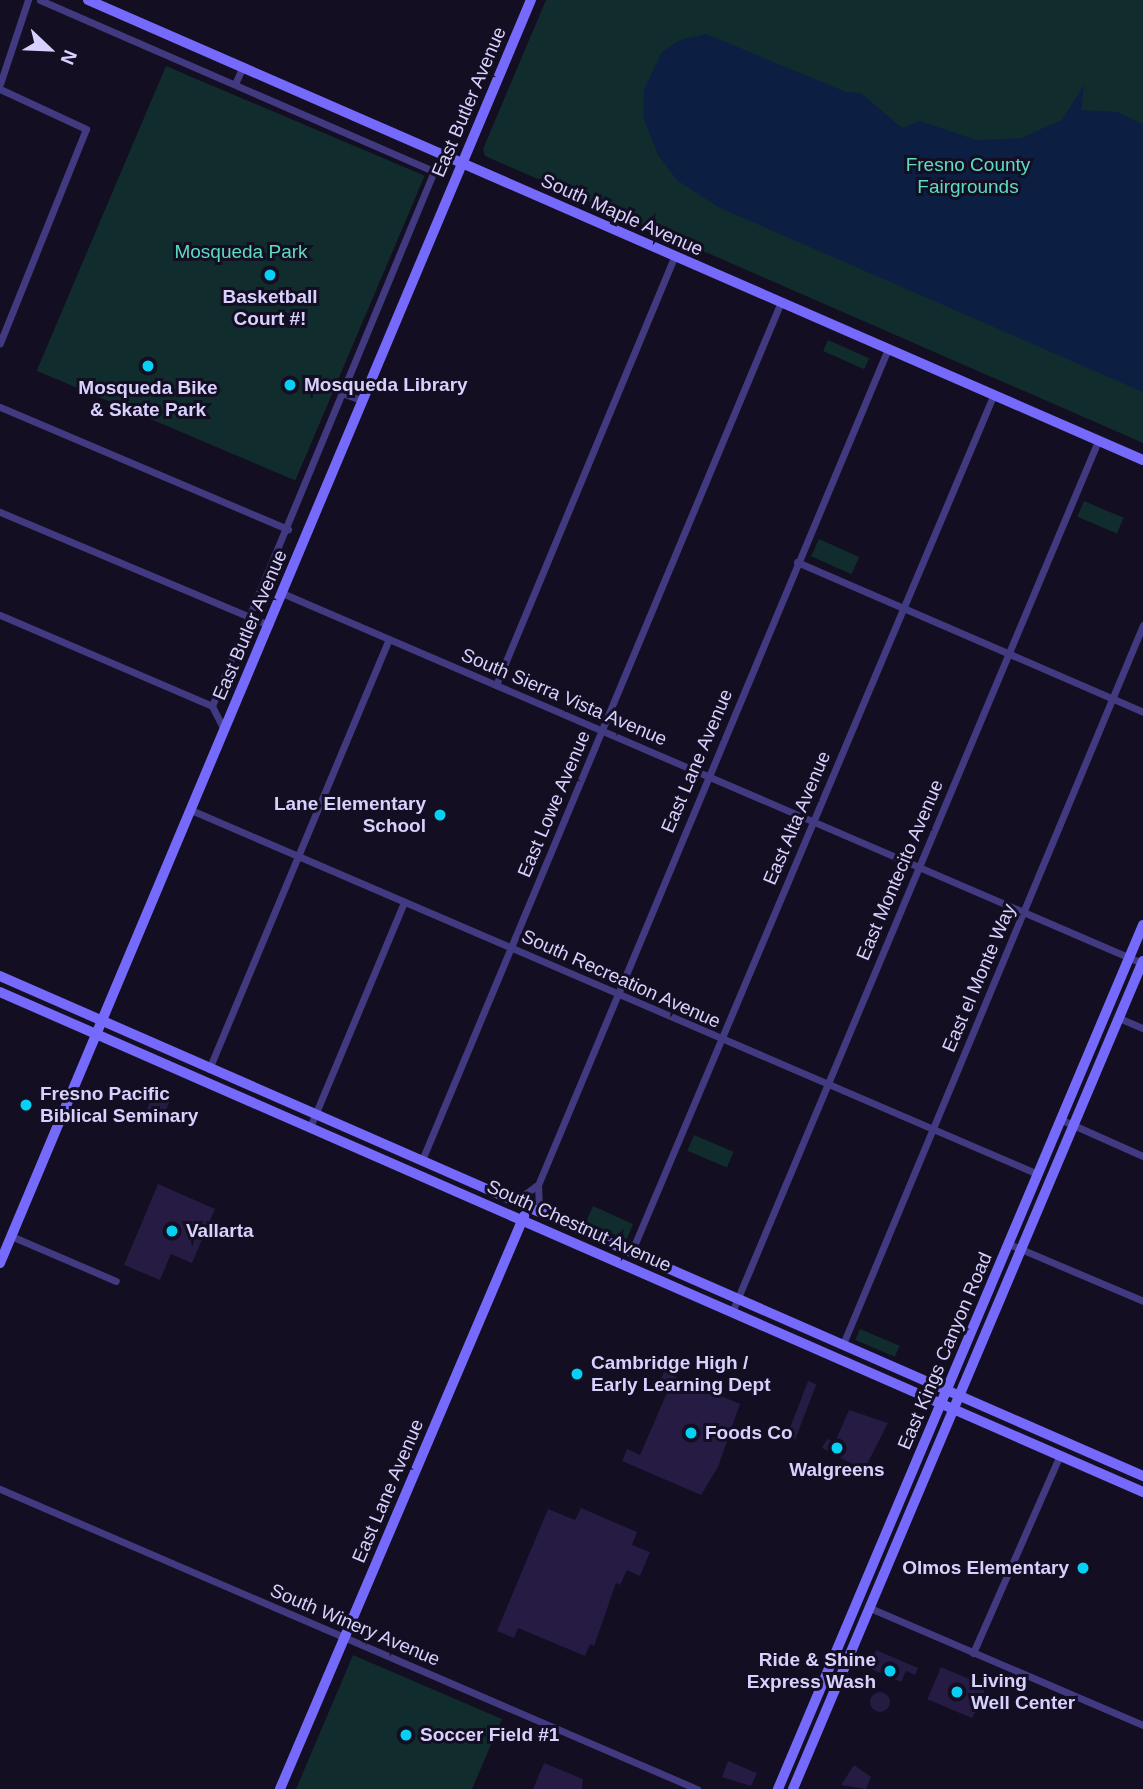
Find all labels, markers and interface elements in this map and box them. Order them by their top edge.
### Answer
north arrow [14,14,84,84]
street label: East Butler Avenue [427,23,511,181]
text: N [56,47,81,68]
park label: Fresno County Fairgrounds [906,154,1030,198]
street label: South Maple Avenue [537,169,707,261]
park label: Mosqueda Park [174,241,308,263]
marker: Basketball Court #! [262,267,278,283]
place label: Basketball Court #! [222,286,318,330]
marker: Mosqueda Bike & Skate Park [140,358,156,374]
place label: Mosqueda Library [304,374,468,396]
place label: Mosqueda Bike & Skate Park [78,377,218,421]
marker: Mosqueda Library [282,377,298,393]
street label: East Butler Avenue [208,546,292,704]
street label: South Sierra Vista Avenue [457,643,671,751]
street label: East Lane Avenue [656,685,738,837]
street label: East Lowe Avenue [513,727,595,881]
street label: East Alta Avenue [758,747,836,889]
street label: East Montecito Avenue [851,776,949,964]
place label: Lane Elementary School [274,793,426,837]
marker: Lane Elementary School [432,807,448,823]
street label: East el Monte Way [937,900,1021,1056]
street label: South Recreation Avenue [518,925,724,1033]
place label: Fresno Pacific Biblical Seminary [40,1083,198,1127]
marker: Fresno Pacific Biblical Seminary [18,1097,34,1113]
street label: South Chestnut Avenue [483,1175,675,1277]
place label: Vallarta [186,1220,254,1242]
marker: Vallarta [164,1223,180,1239]
street label: East Kings Canyon Road [893,1249,997,1453]
place label: Cambridge High / Early Learning Dept [591,1352,770,1396]
marker: Cambridge High / Early Learning Dept [569,1366,585,1382]
street label: East Lane Avenue [347,1415,429,1567]
place label: Foods Co [705,1422,793,1444]
marker: Foods Co [683,1425,699,1441]
marker: Walgreens [829,1440,845,1456]
place label: Walgreens [789,1459,885,1481]
place label: Olmos Elementary [902,1557,1069,1579]
marker: Olmos Elementary [1075,1560,1091,1576]
street label: South Winery Avenue [266,1579,444,1671]
place label: Ride & Shine Express Wash [747,1649,876,1693]
marker: Ride & Shine Express Wash [882,1663,898,1679]
place label: Living Well Center [971,1670,1075,1714]
marker: Living Well Center [949,1684,965,1700]
place label: Soccer Field #1 [420,1724,559,1746]
marker: Soccer Field #1 [398,1727,414,1743]

